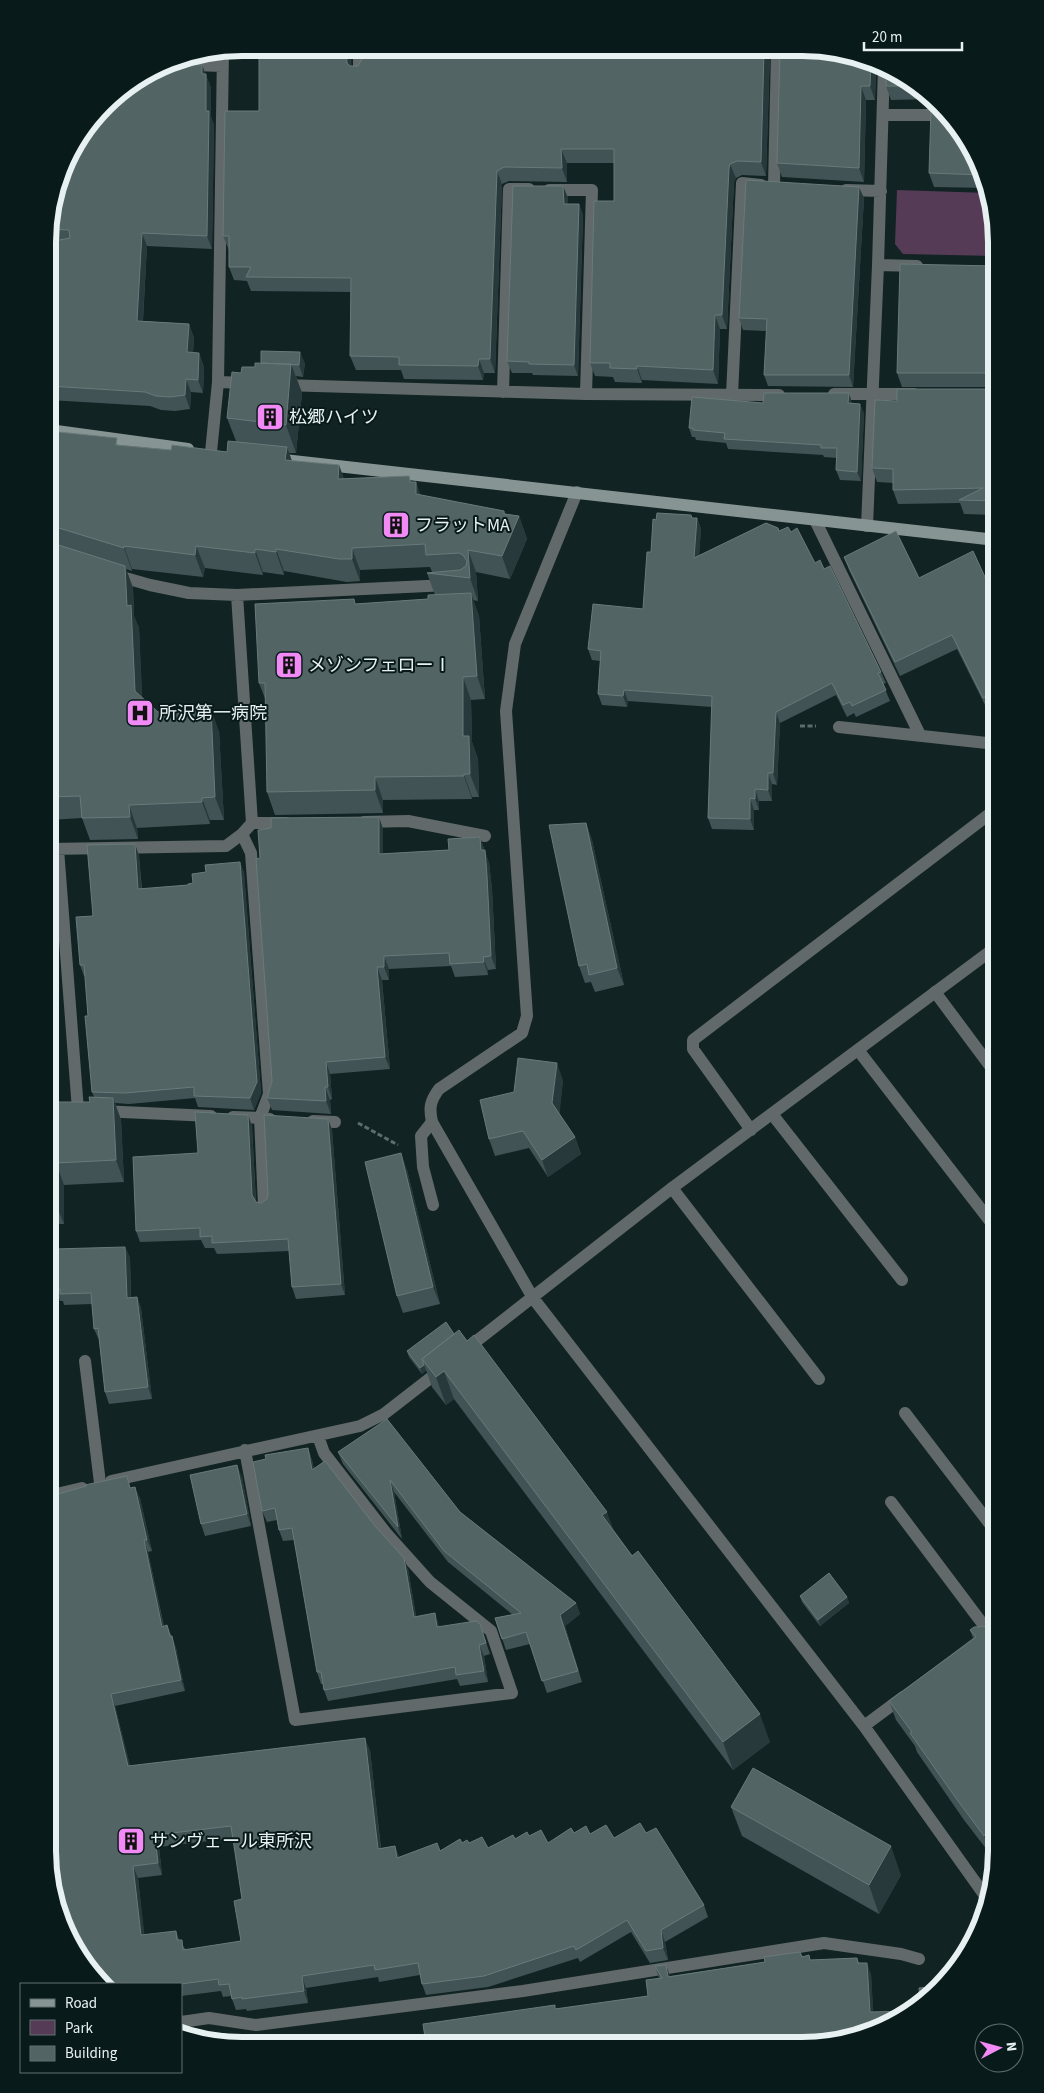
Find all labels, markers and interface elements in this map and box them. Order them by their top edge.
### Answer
scale bar [864,20,962,52]
text: 20 m [872,27,902,48]
building icon: 松郷ハイツ [255,402,285,432]
place label: 松郷ハイツ [289,405,379,430]
building icon: フラットMA [381,510,411,540]
place label: フラットMA [415,513,510,538]
building icon: メゾンフェローⅠ [274,650,304,680]
place label: メゾンフェローⅠ [308,653,451,678]
hospital icon: 所沢第一病院 [125,698,155,728]
place label: 所沢第一病院 [159,701,267,726]
building icon: サンヴェール東所沢 [116,1826,146,1856]
place label: サンヴェール東所沢 [150,1829,312,1854]
legend [20,1983,182,2073]
text: Road [65,1993,97,2014]
text: Park [65,2018,94,2039]
north arrow [974,2023,1024,2073]
text: N [1001,2041,1021,2052]
text: Building [65,2043,118,2064]

